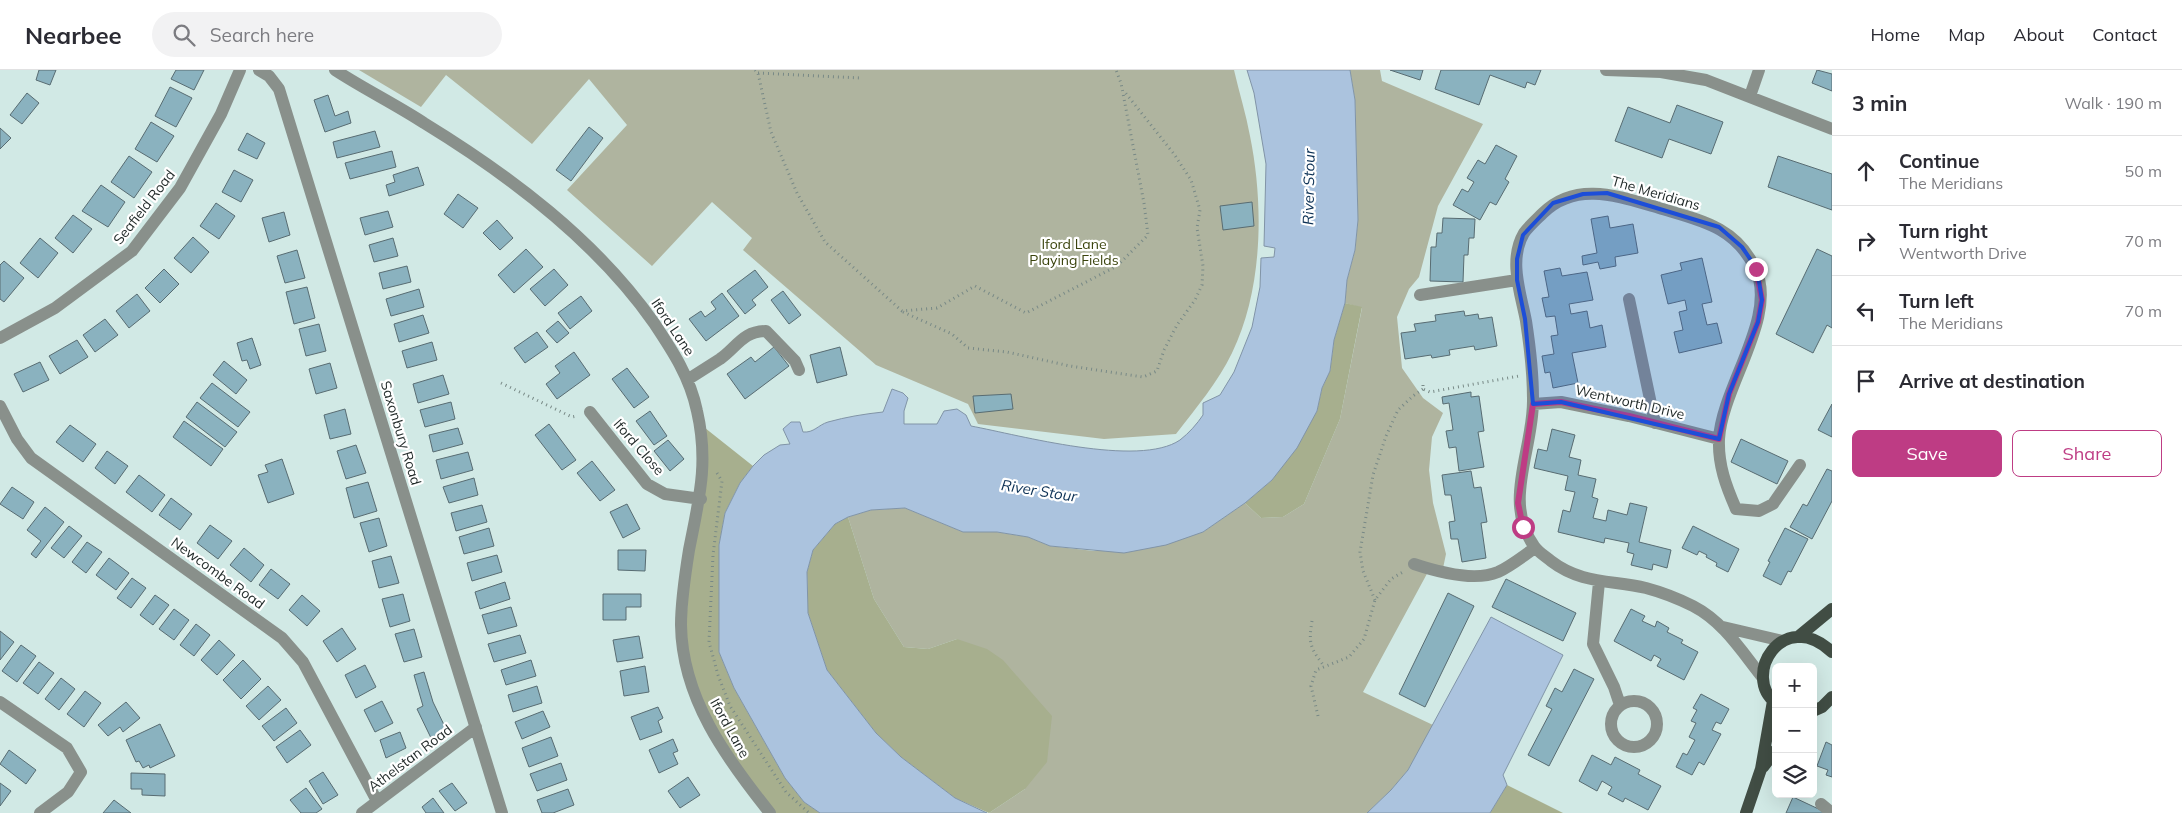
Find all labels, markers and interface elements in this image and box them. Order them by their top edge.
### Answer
search box [152,12,502,57]
text: Nearbee [25,20,122,50]
icon: search [170,21,198,49]
text: Search here [210,23,314,47]
text: Home [1870,23,1920,46]
text: Map [1948,23,1985,46]
text: About [2013,23,2064,46]
text: Contact [2092,23,2157,46]
text: 3 min [1852,90,1907,116]
text: Walk · 190 m [2064,93,2162,113]
water label: River Stour [1298,148,1319,225]
text: Continue [1899,149,1979,173]
icon: ahead [1852,157,1880,185]
text: 50 m [2125,161,2162,181]
street label: Seafield Road [109,166,179,248]
street label: The Meridians [1610,172,1702,214]
text: The Meridians [1899,173,2003,193]
text: Turn right [1899,219,1988,243]
icon: right [1852,227,1880,255]
text: 70 m [2125,231,2162,251]
park label: Iford Lane Playing Fields [1029,235,1119,269]
text: Wentworth Drive [1899,243,2027,263]
route end [1745,258,1768,281]
text: Turn left [1899,289,1974,313]
street label: Iford Lane [647,295,699,359]
icon: left [1852,297,1880,325]
text: 70 m [2125,301,2162,321]
text: The Meridians [1899,313,2003,333]
icon: arrive [1852,367,1880,395]
text: Arrive at destination [1899,369,2085,393]
street label: Saxonbury Road [377,379,425,487]
street label: Wentworth Drive [1574,381,1686,423]
street label: Iford Close [610,415,668,479]
button: Save [1852,430,2002,477]
button: Share [2012,430,2162,477]
water label: River Stour [1000,475,1079,506]
route start [1512,516,1535,539]
street label: Newcombe Road [168,533,268,613]
map controls [1772,663,1817,798]
button: + [1772,663,1817,708]
street label: Iford Lane [706,695,754,761]
button: − [1772,708,1817,753]
street label: Athelstan Road [364,721,456,795]
button: layers [1772,753,1817,798]

